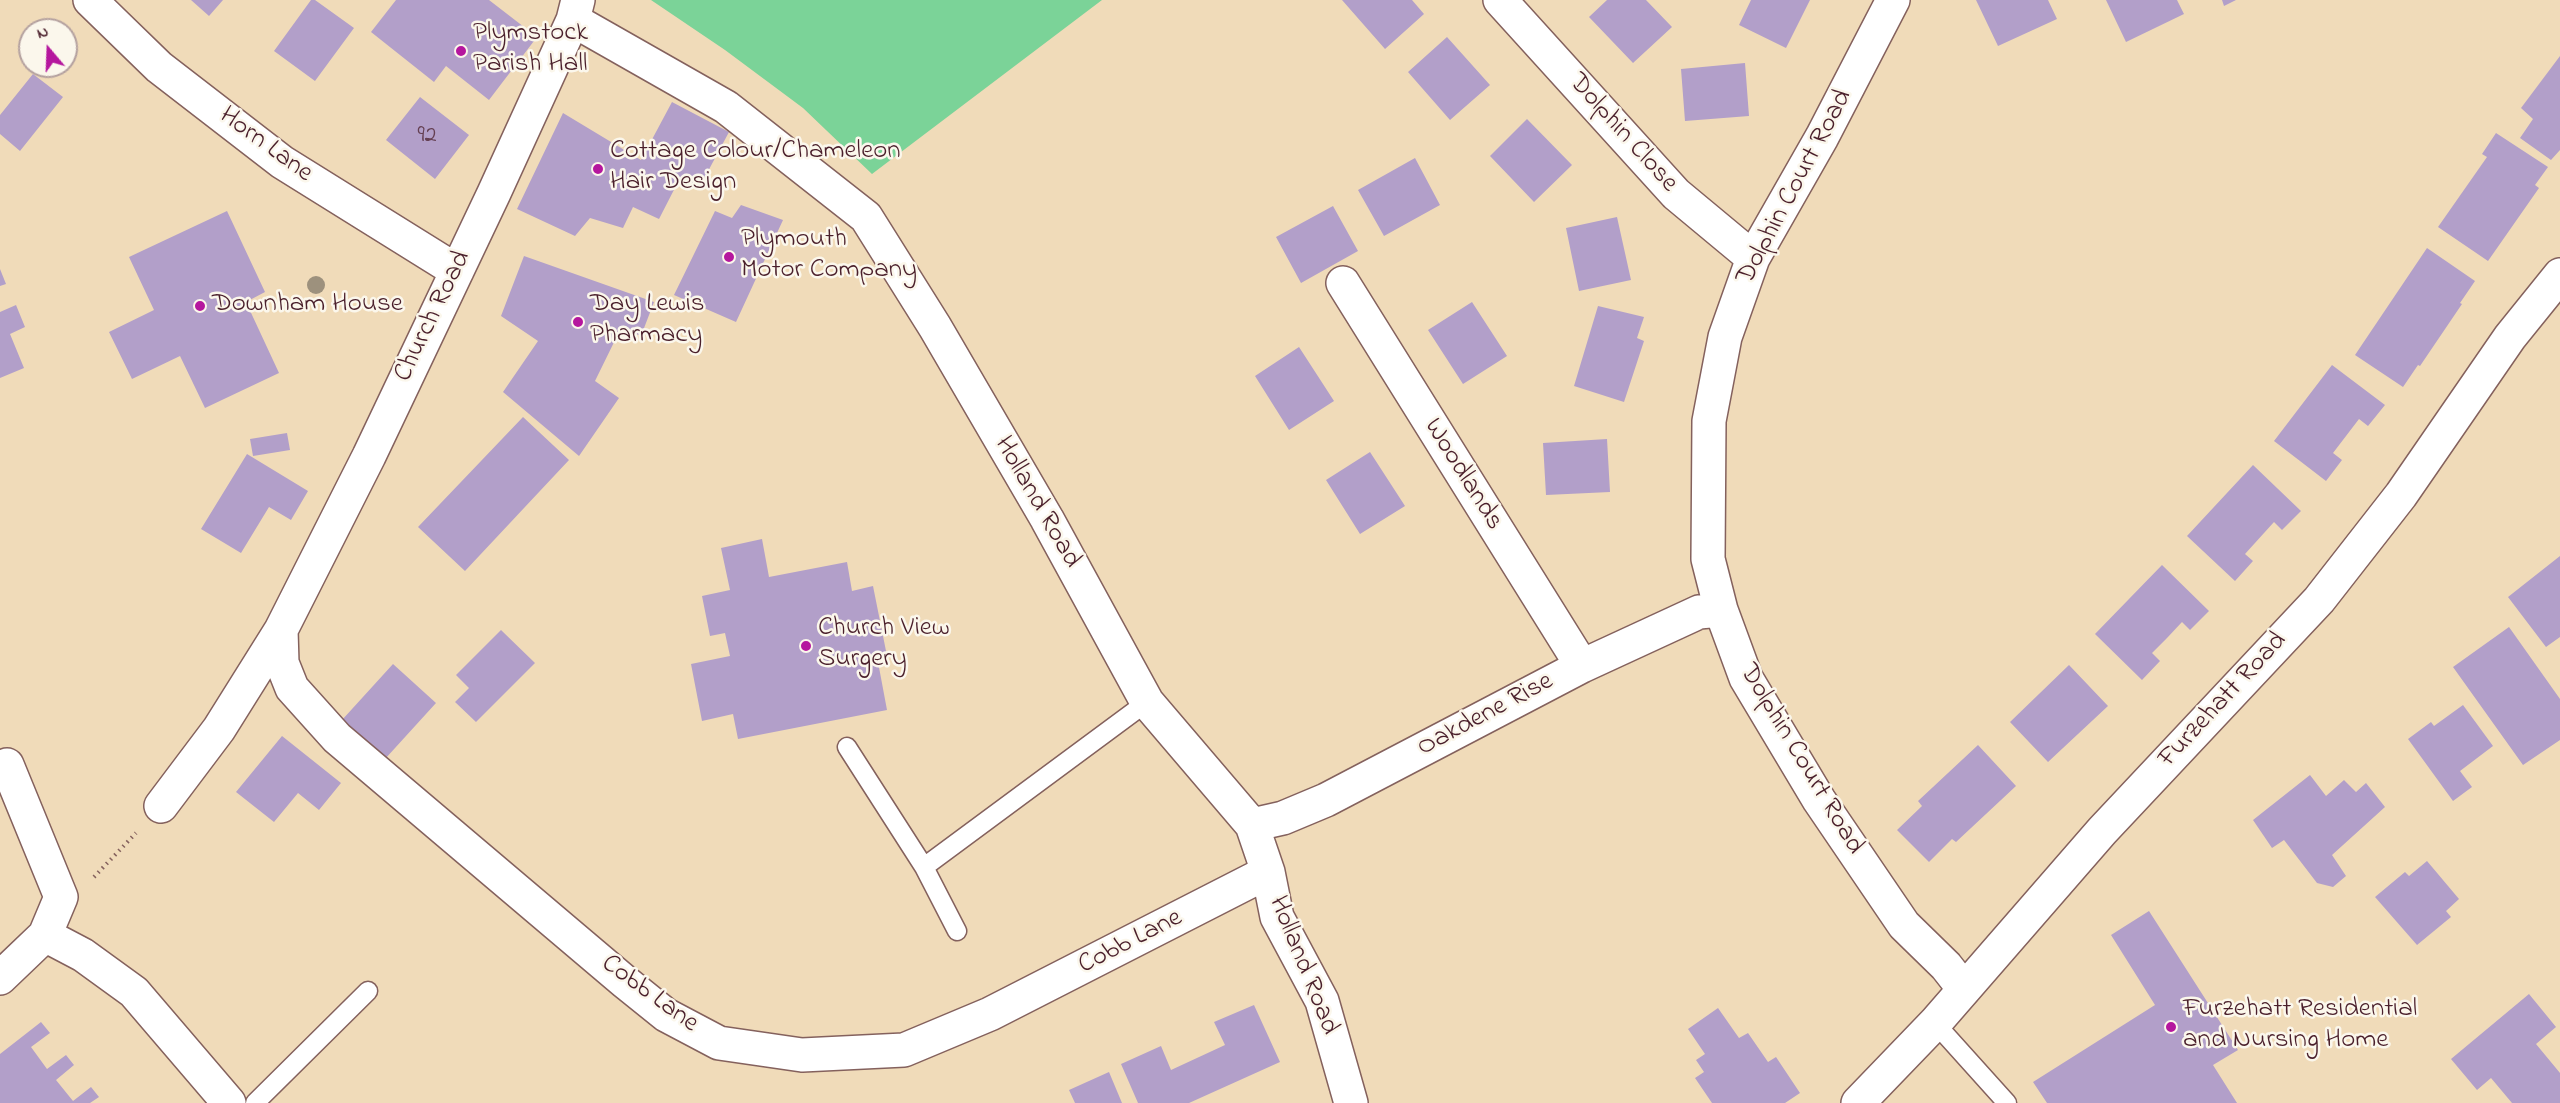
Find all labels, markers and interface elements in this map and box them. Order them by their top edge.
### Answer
north arrow [18,18,78,78]
place label: Plymstock Parish Hall [473,19,588,82]
text: N [34,20,52,46]
marker: Plymstock Parish Hall [454,44,468,58]
street label: Dolphin Close [1560,68,1684,200]
street label: Dolphin Court Road [1731,85,1861,291]
street label: Horn Lane [212,101,318,191]
house number: 92 [417,123,437,151]
place label: Cottage Colour/Chameleon Hair Design [610,137,901,200]
marker: Cottage Colour/Chameleon Hair Design [591,162,605,176]
place label: Plymouth Motor Company [741,225,917,288]
street label: Church Road [388,246,480,388]
marker: Plymouth Motor Company [722,250,736,264]
place label: Downham House [212,290,403,322]
place label: Day Lewis Pharmacy [590,290,705,353]
marker: Downham House [193,299,207,313]
marker: Day Lewis Pharmacy [571,315,585,329]
street label: Woodlands [1415,413,1509,537]
street label: Holland Road [985,431,1087,575]
place label: Church View Surgery [818,614,950,677]
street label: Furzehatt Road [2153,626,2295,776]
marker: Church View Surgery [799,639,813,653]
street label: Dolphin Court Road [1730,659,1870,861]
street label: Oakdene Rise [1413,667,1559,765]
street label: Holland Road [1260,892,1344,1040]
street label: Cobb Lane [1074,903,1188,983]
street label: Cobb Lane [594,949,704,1041]
place label: Furzehatt Residential and Nursing Home [2183,995,2417,1058]
marker: Furzehatt Residential and Nursing Home [2164,1020,2178,1034]

